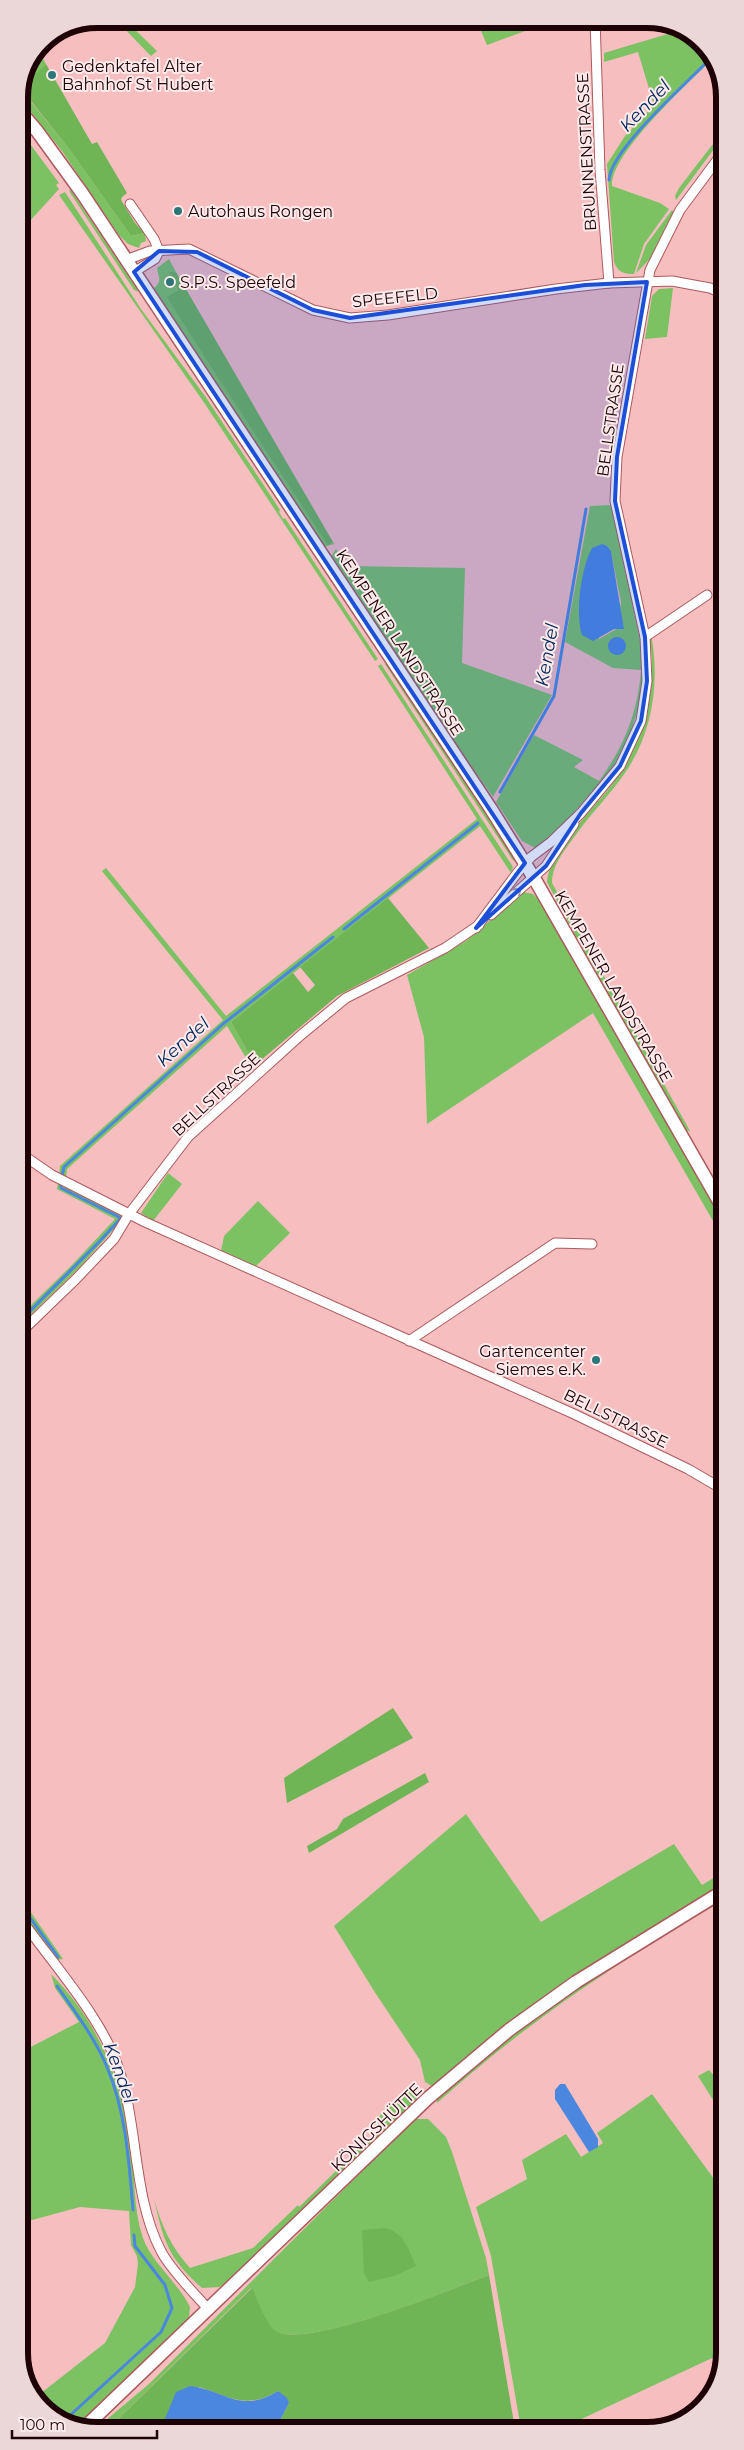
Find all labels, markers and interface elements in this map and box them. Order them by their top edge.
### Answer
place label: Gedenktafel Alter Bahnhof St Hubert [62,57,214,94]
marker: Gedenktafel Alter Bahnhof St Hubert [46,69,58,81]
street label: BRUNNENSTRASSE [573,72,600,232]
water label: Kendel [615,75,675,136]
place label: Autohaus Rongen [188,202,333,221]
marker: Autohaus Rongen [172,205,184,217]
place label: S.P.S. Speefeld [180,273,296,292]
marker: S.P.S. Speefeld [164,276,176,288]
street label: SPEEFELD [351,284,439,311]
street label: BELLSTRASSE [593,362,628,478]
street label: KEMPENER LANDSTRASSE [332,546,467,739]
water label: Kendel [531,622,563,688]
street label: KEMPENER LANDSTRASSE [551,887,676,1086]
one-way arrow [513,888,522,897]
water label: Kendel [152,1013,214,1071]
street label: BELLSTRASSE [168,1049,264,1140]
place label: Gartencenter Siemes e.K. [479,1342,586,1379]
marker: Gartencenter Siemes e.K. [590,1354,602,1366]
street label: BELLSTRASSE [560,1385,671,1452]
water label: Kendel [99,2039,141,2107]
street label: KÖNIGSHÜTTE [326,2079,426,2175]
scale bar [12,2408,158,2440]
text: 100 m [20,2415,65,2434]

